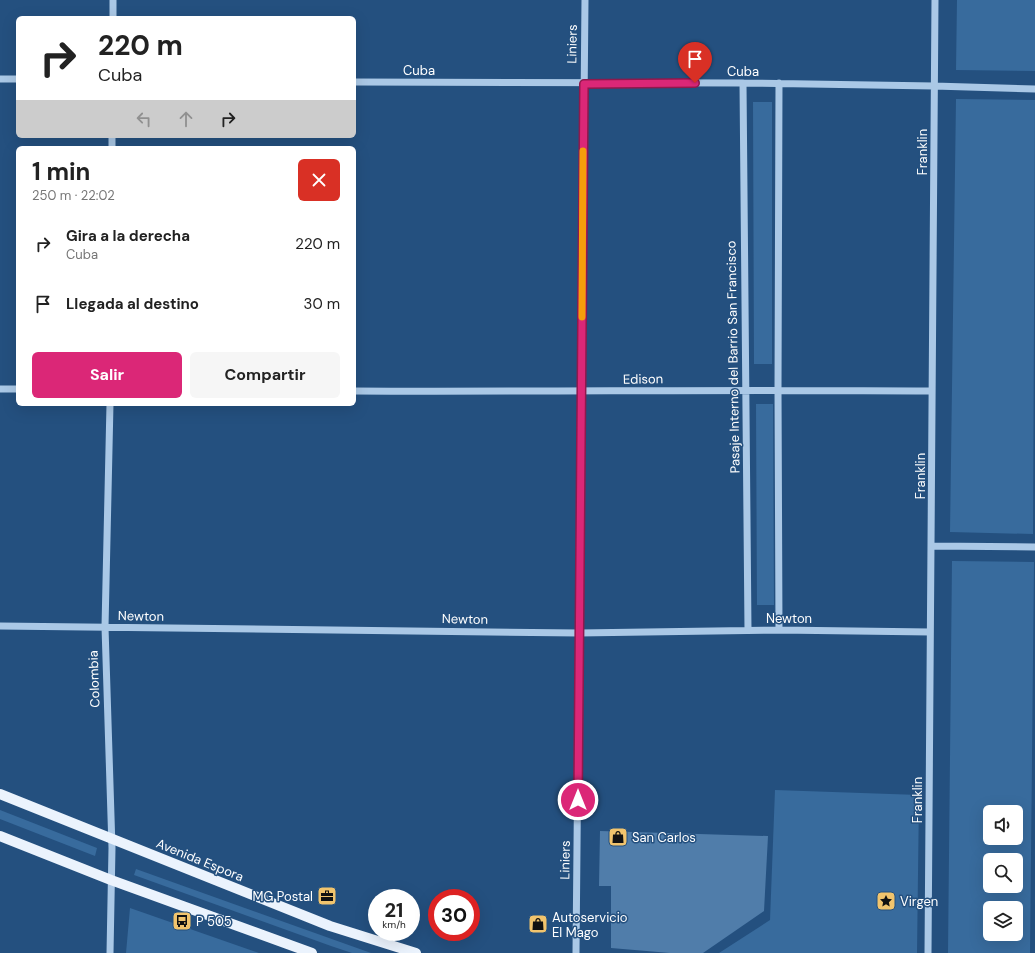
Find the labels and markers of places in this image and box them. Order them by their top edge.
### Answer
pin [678,42,712,83]
shop icon: San Carlos [607,826,629,848]
place label: San Carlos [632,829,696,846]
office icon: MG Postal [316,885,338,907]
place label: MG Postal [253,888,313,905]
place icon: Virgen [875,890,897,912]
place label: Virgen [900,893,938,910]
place label: Autoservicio El Mago [552,909,628,941]
bus stop icon: P 505 [171,910,193,932]
place label: P 505 [196,913,232,930]
shop icon: Autoservicio El Mago [527,913,549,935]

